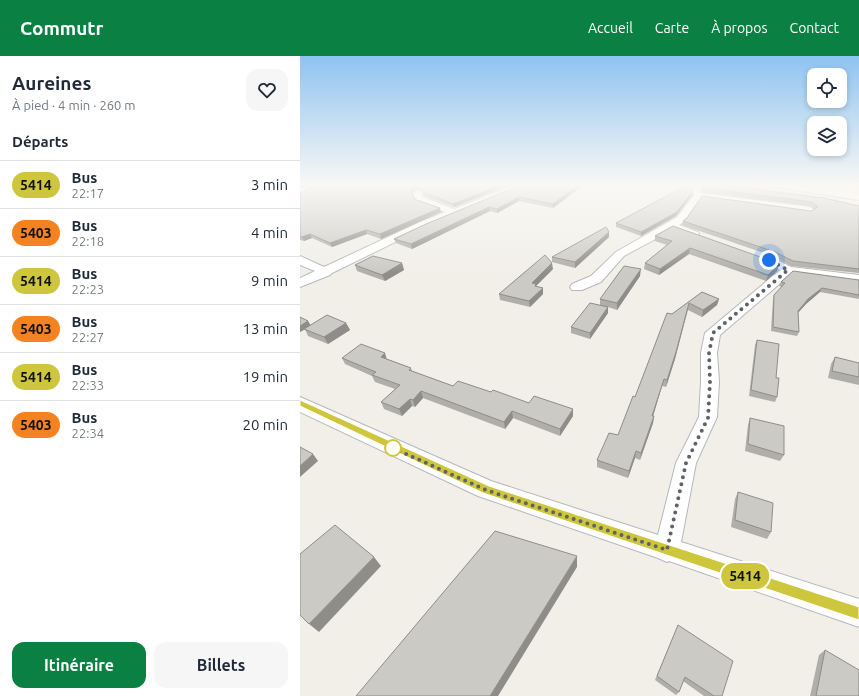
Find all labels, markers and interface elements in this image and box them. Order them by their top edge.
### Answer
text: Commutr [20,17,103,39]
text: Accueil [588,20,633,36]
text: Carte [655,20,689,36]
text: À propos [711,20,768,36]
text: Contact [790,20,839,36]
map controls [807,68,847,156]
button: locate [807,68,847,108]
button: heart [246,69,288,111]
text: Aureines [12,72,91,94]
text: À pied · 4 min · 260 m [12,98,136,112]
button: layers [807,116,847,156]
text: Départs [12,133,68,150]
text: Bus [72,169,97,186]
text: 3 min [251,176,288,193]
text: 5414 [20,177,52,193]
text: 22:17 [72,186,104,200]
text: Bus [72,217,97,234]
text: 4 min [251,224,288,241]
text: 5403 [20,225,52,241]
text: 22:18 [72,234,104,248]
your location [759,250,779,270]
text: Bus [72,265,97,282]
text: 9 min [251,272,288,289]
text: 5414 [20,273,52,289]
text: 22:23 [72,282,104,296]
text: Bus [72,313,97,330]
text: 13 min [242,320,288,337]
text: 5403 [20,321,52,337]
text: 22:27 [72,330,104,344]
text: Bus [72,361,97,378]
text: 19 min [242,368,288,385]
text: 5414 [20,369,52,385]
text: 22:33 [72,378,104,392]
text: Bus [72,409,97,426]
text: 20 min [242,416,288,433]
text: 5403 [20,417,52,433]
text: 22:34 [72,426,104,440]
unlabelled marker [384,439,402,457]
line badge: 5414 [717,563,773,589]
text: 5414 [729,568,761,584]
button: Itinéraire [12,642,146,688]
button: Billets [154,642,288,688]

